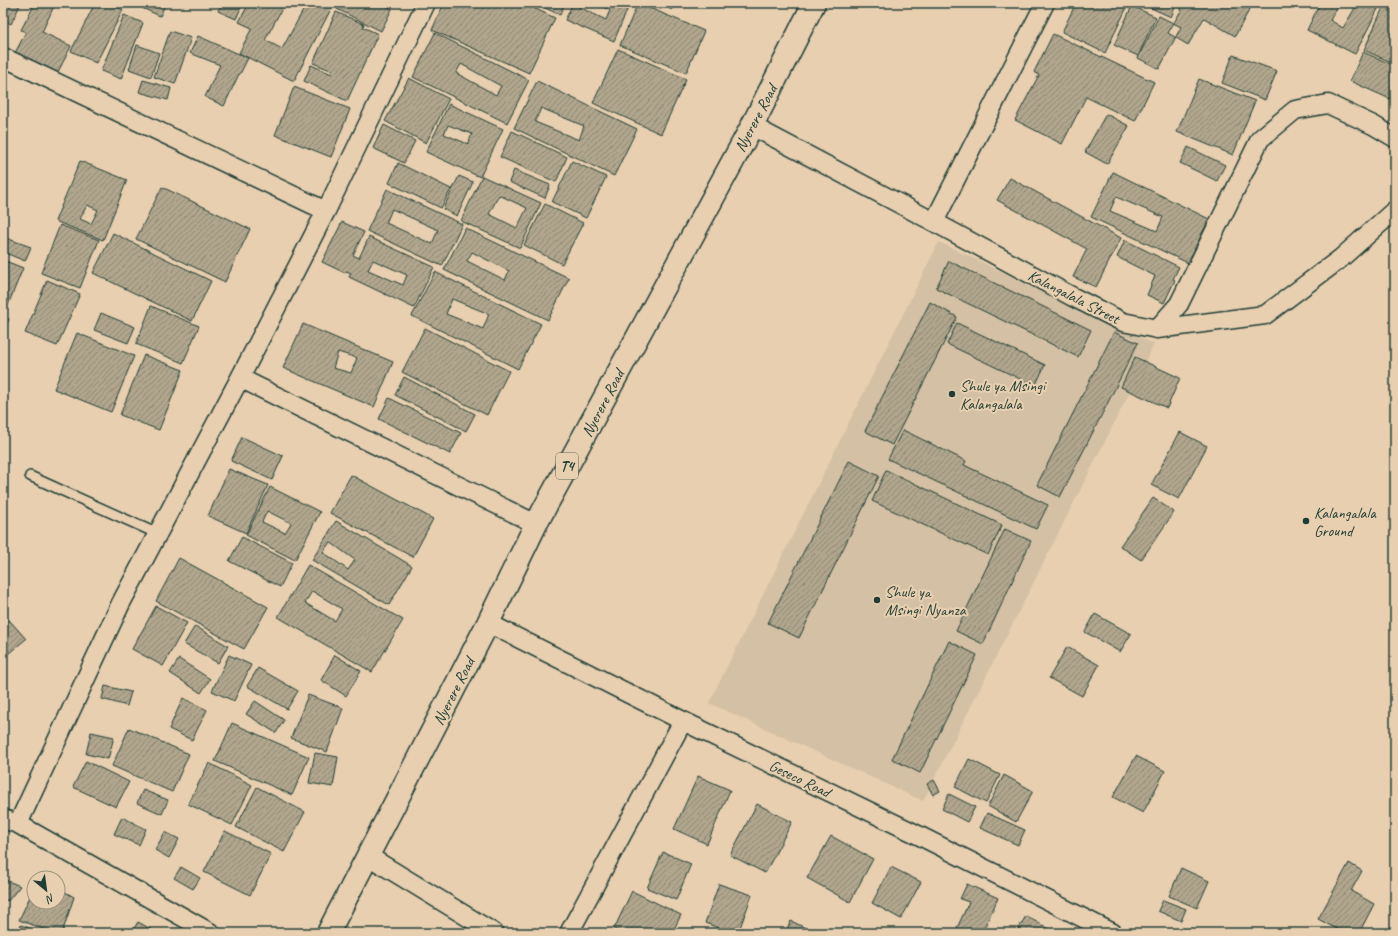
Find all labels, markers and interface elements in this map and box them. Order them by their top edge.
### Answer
street label: Nyerere Road [730,79,783,155]
street label: Kalangalala Street [1024,265,1124,329]
street label: Nyerere Road [577,364,630,440]
place label: Shule ya Msingi Kalangalala [960,376,1047,414]
marker: Shule ya Msingi Kalangalala [947,389,957,399]
road number: T4 [556,453,578,479]
place label: Kalangalala Ground [1314,503,1377,541]
marker: Kalangalala Ground [1301,516,1311,526]
place label: Shule ya Msingi Nyanza [885,582,967,620]
marker: Shule ya Msingi Nyanza [872,595,882,605]
street label: Nyerere Road [428,652,481,729]
street label: Geseco Road [766,756,836,803]
north arrow [26,870,66,910]
text: N [43,891,57,908]

